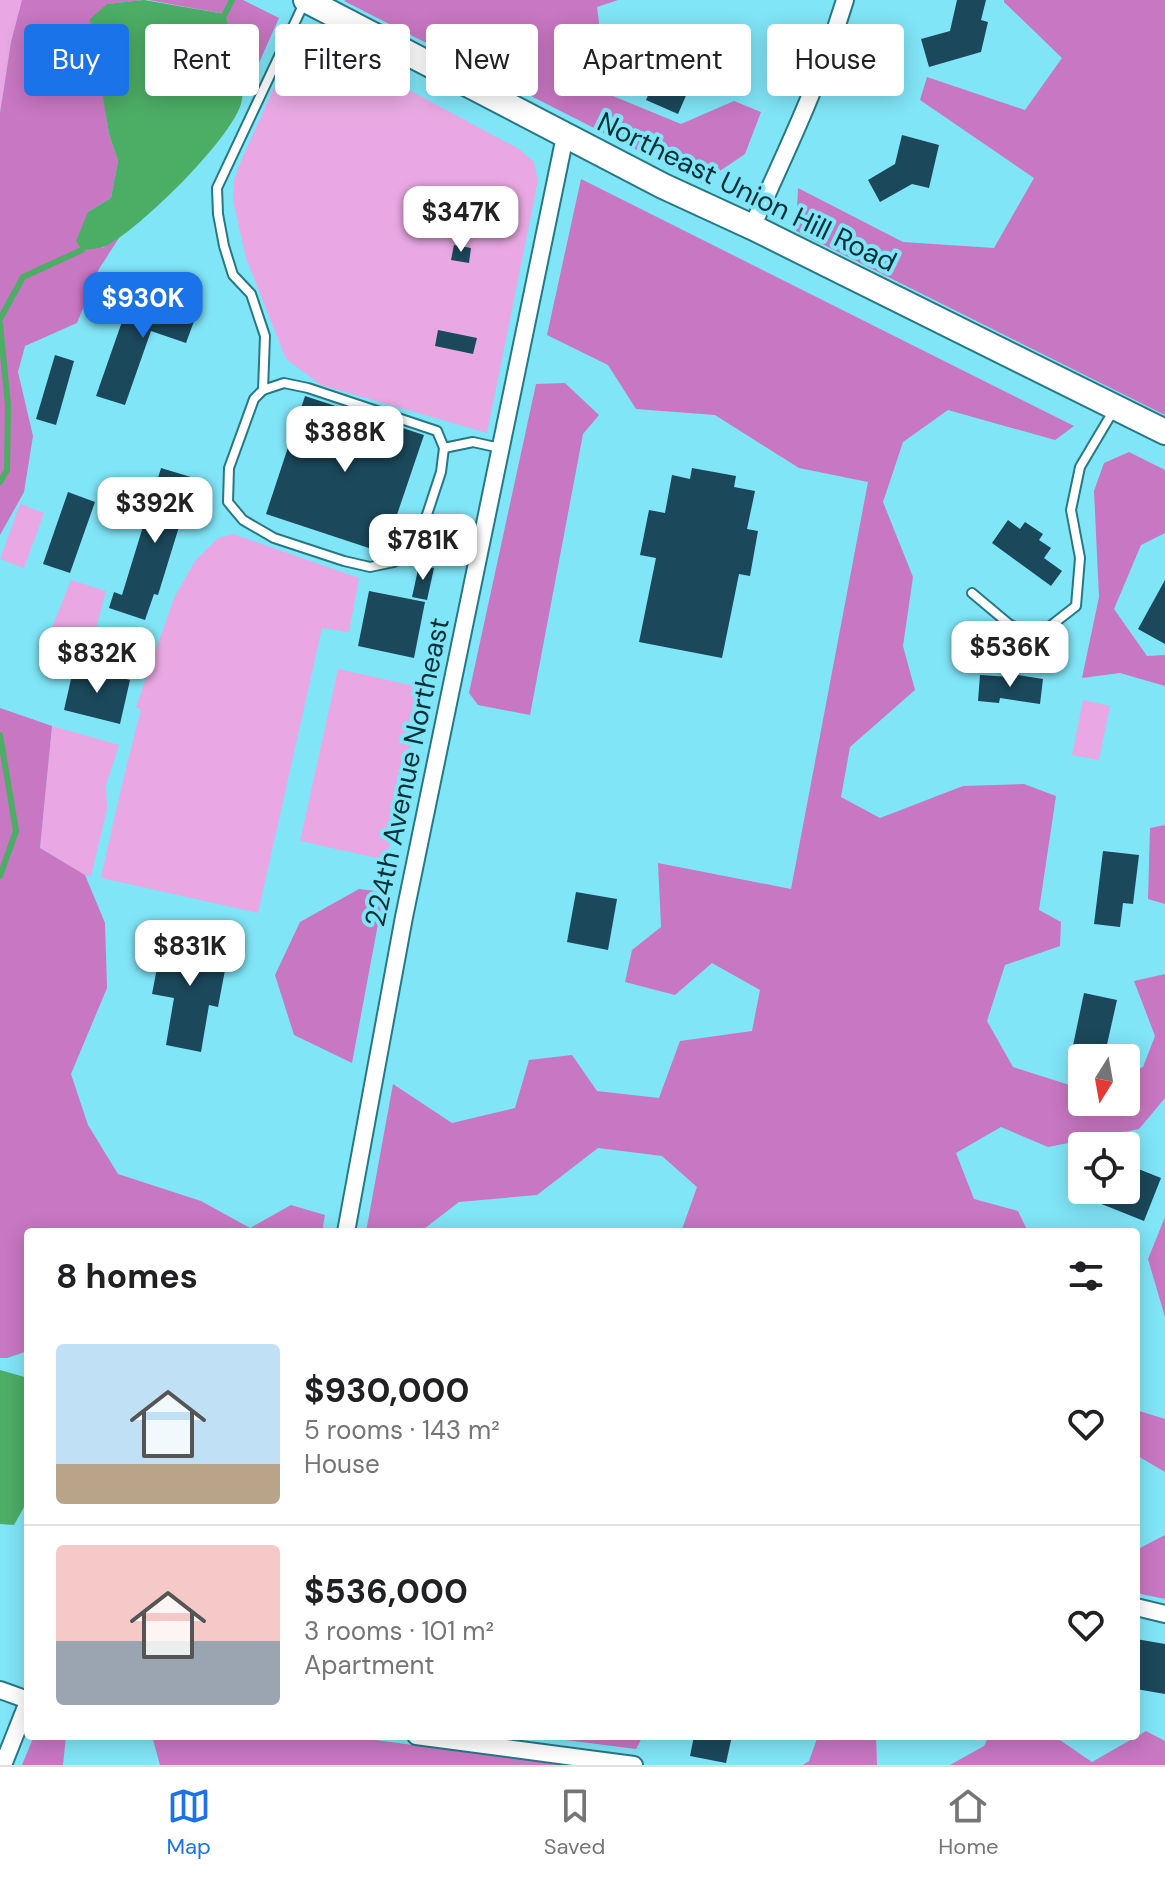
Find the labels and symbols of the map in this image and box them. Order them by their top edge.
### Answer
street label: Northeast Union Hill Road [591,103,903,281]
pin: $347K [405,186,517,254]
pin: $930K [87,272,199,340]
pin: $388K [289,406,401,474]
pin: $392K [99,477,211,545]
pin: $781K [367,514,479,582]
street label: 224th Avenue Northeast [356,614,458,930]
pin: $536K [954,621,1066,689]
pin: $832K [41,627,153,695]
pin: $831K [134,920,246,988]
north arrow [1068,1044,1140,1116]

